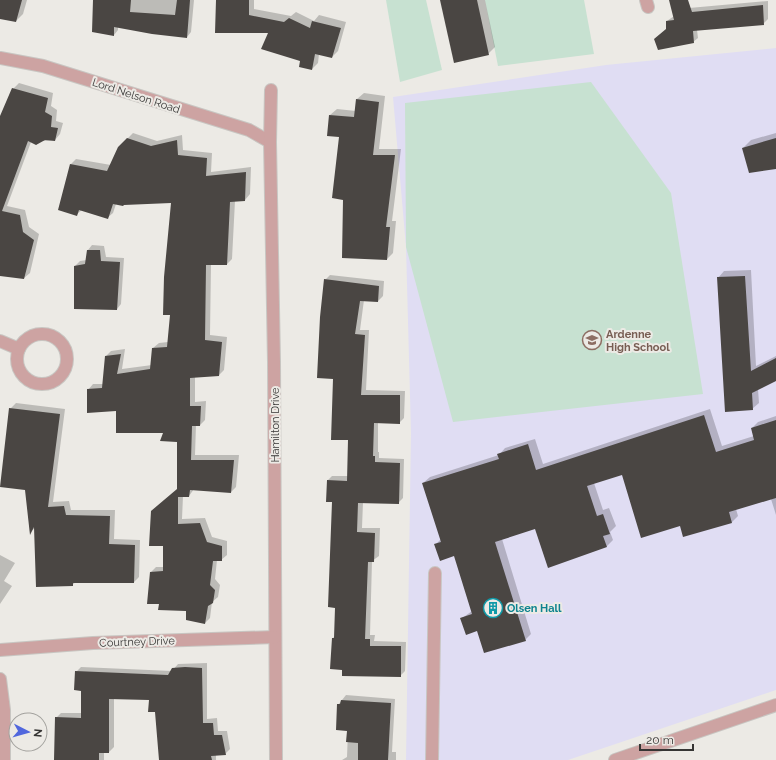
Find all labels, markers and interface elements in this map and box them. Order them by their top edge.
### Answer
street label: Lord Nelson Road [90,76,182,116]
place label: Ardenne High School [606,328,670,354]
school or university icon: Ardenne High School [581,329,603,351]
street label: Hamilton Drive [269,387,282,463]
building icon: Olsen Hall [482,597,504,619]
place label: Olsen Hall [507,602,562,615]
street label: Courtney Drive [99,634,176,650]
north arrow [8,712,48,752]
scale bar [640,726,693,752]
text: N [31,728,44,738]
text: 20 m [646,733,674,747]

